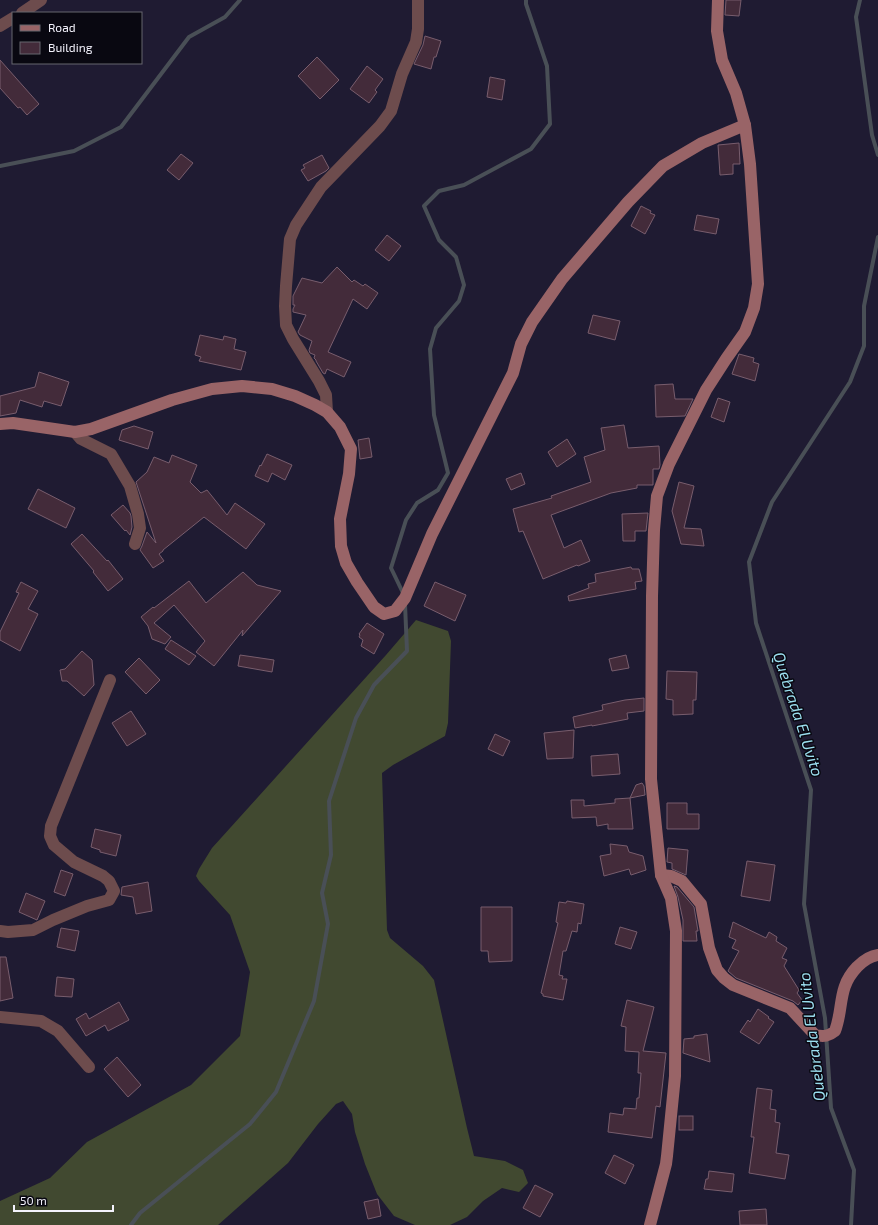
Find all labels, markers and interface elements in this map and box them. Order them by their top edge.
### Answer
legend [12,12,142,64]
text: Road [48,20,76,34]
text: Building [48,40,93,54]
water label: Quebrada El Uvito [769,649,828,779]
water label: Quebrada El Uvito [794,971,829,1102]
scale bar [14,1187,113,1213]
text: 50 m [20,1193,47,1207]

